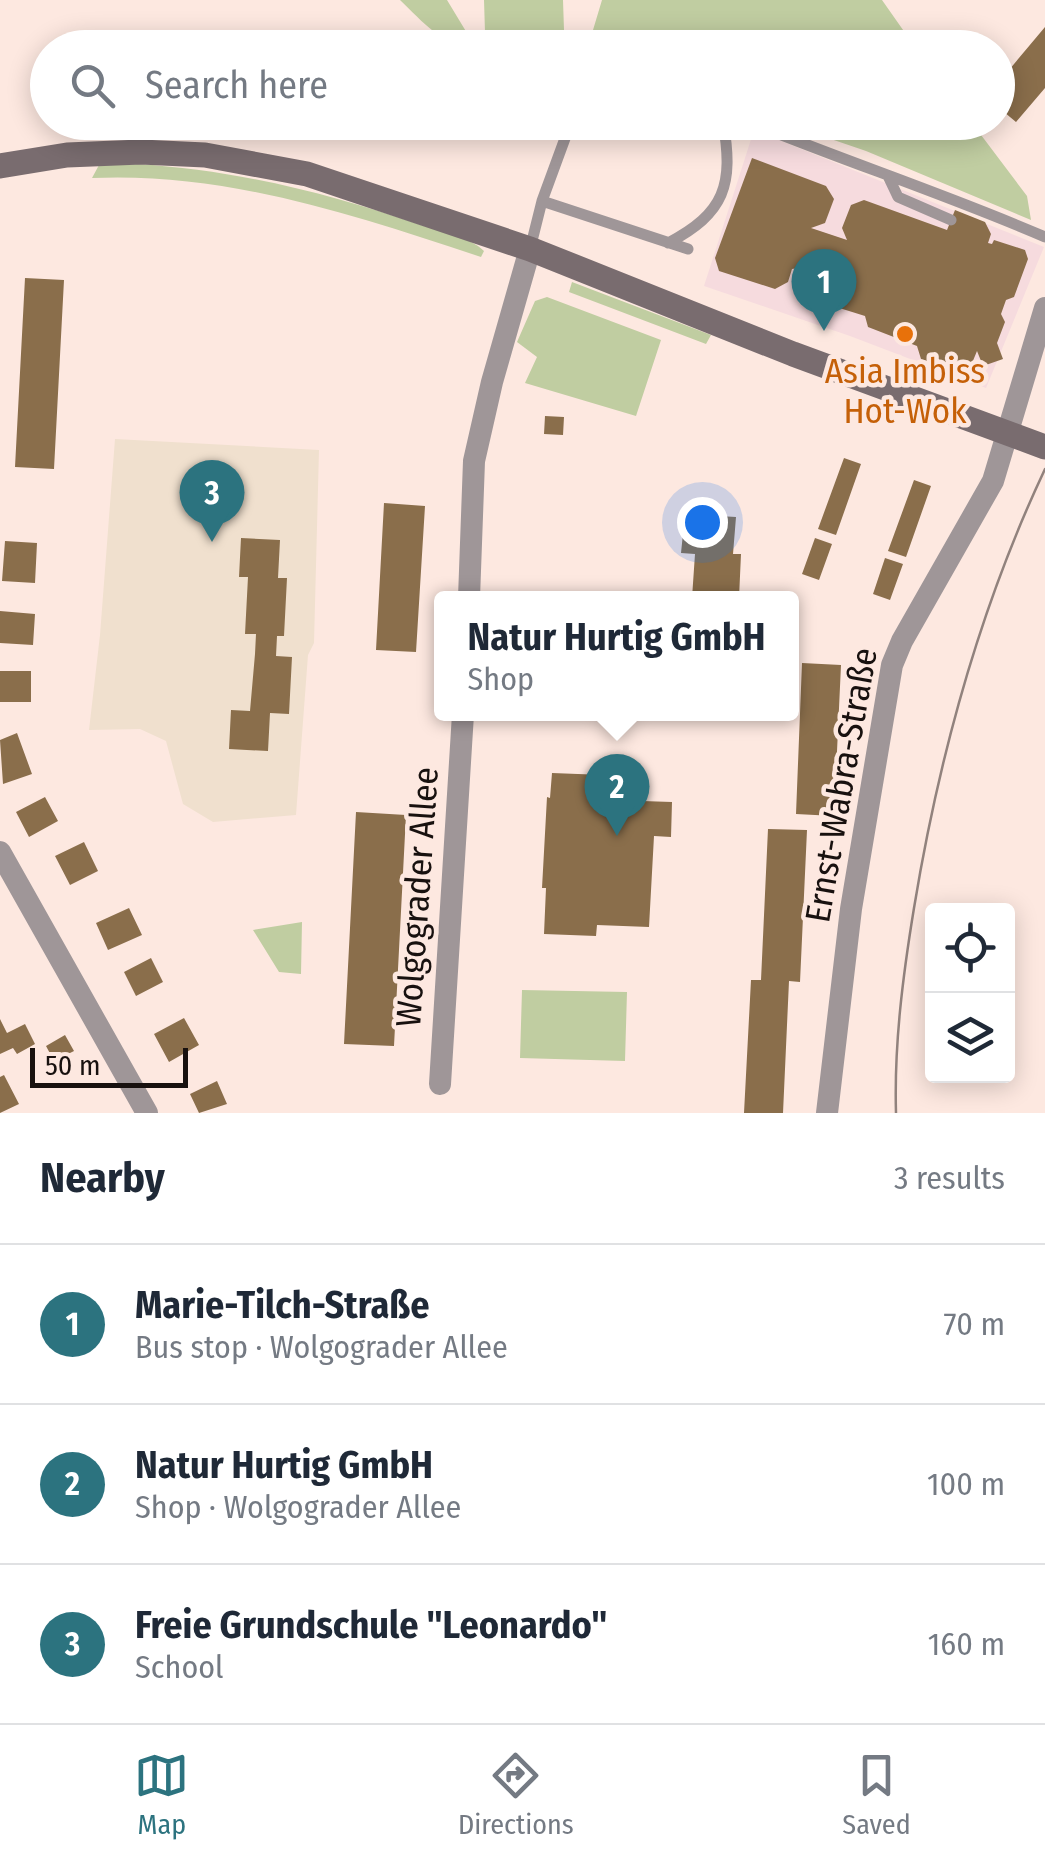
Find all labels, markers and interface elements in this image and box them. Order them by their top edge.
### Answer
search box [30,30,1015,140]
icon: search [65,58,120,113]
text: Search here [145,62,328,108]
pin: 1 [792,248,856,331]
marker: Asia Imbiss Hot-Wok [894,323,916,345]
place label: Asia Imbiss Hot-Wok [825,350,985,432]
pin: 3 [180,460,244,542]
your location [677,497,728,548]
popup [434,591,799,721]
text: Natur Hurtig GmbH [468,614,766,660]
street label: Ernst-Wabra-Straße [796,644,886,926]
text: Shop [468,660,534,698]
pin: 2 [584,754,650,836]
street label: Wolgograder Allee [387,766,447,1028]
map controls [925,903,1015,1083]
button: locate [925,903,1015,993]
button: layers [925,993,1015,1083]
scale bar [30,1043,188,1088]
text: 50 m [45,1049,101,1082]
text: Nearby [40,1153,165,1203]
text: 3 results [894,1159,1005,1197]
text: Marie-Tilch-Straße [135,1282,430,1328]
text: 1 [66,1305,79,1343]
text: 70 m [944,1305,1005,1343]
text: Bus stop · Wolgograder Allee [135,1328,508,1366]
text: Natur Hurtig GmbH [135,1442,433,1488]
text: 2 [65,1465,80,1503]
text: 100 m [927,1465,1005,1503]
text: Shop · Wolgograder Allee [135,1488,461,1526]
text: Freie Grundschule "Leonardo" [135,1602,607,1648]
text: 3 [65,1625,80,1663]
text: 160 m [928,1625,1005,1663]
text: School [135,1648,224,1686]
tab: Map [134,1748,189,1841]
tab: Directions [458,1748,574,1841]
tab: Saved [842,1748,911,1841]

